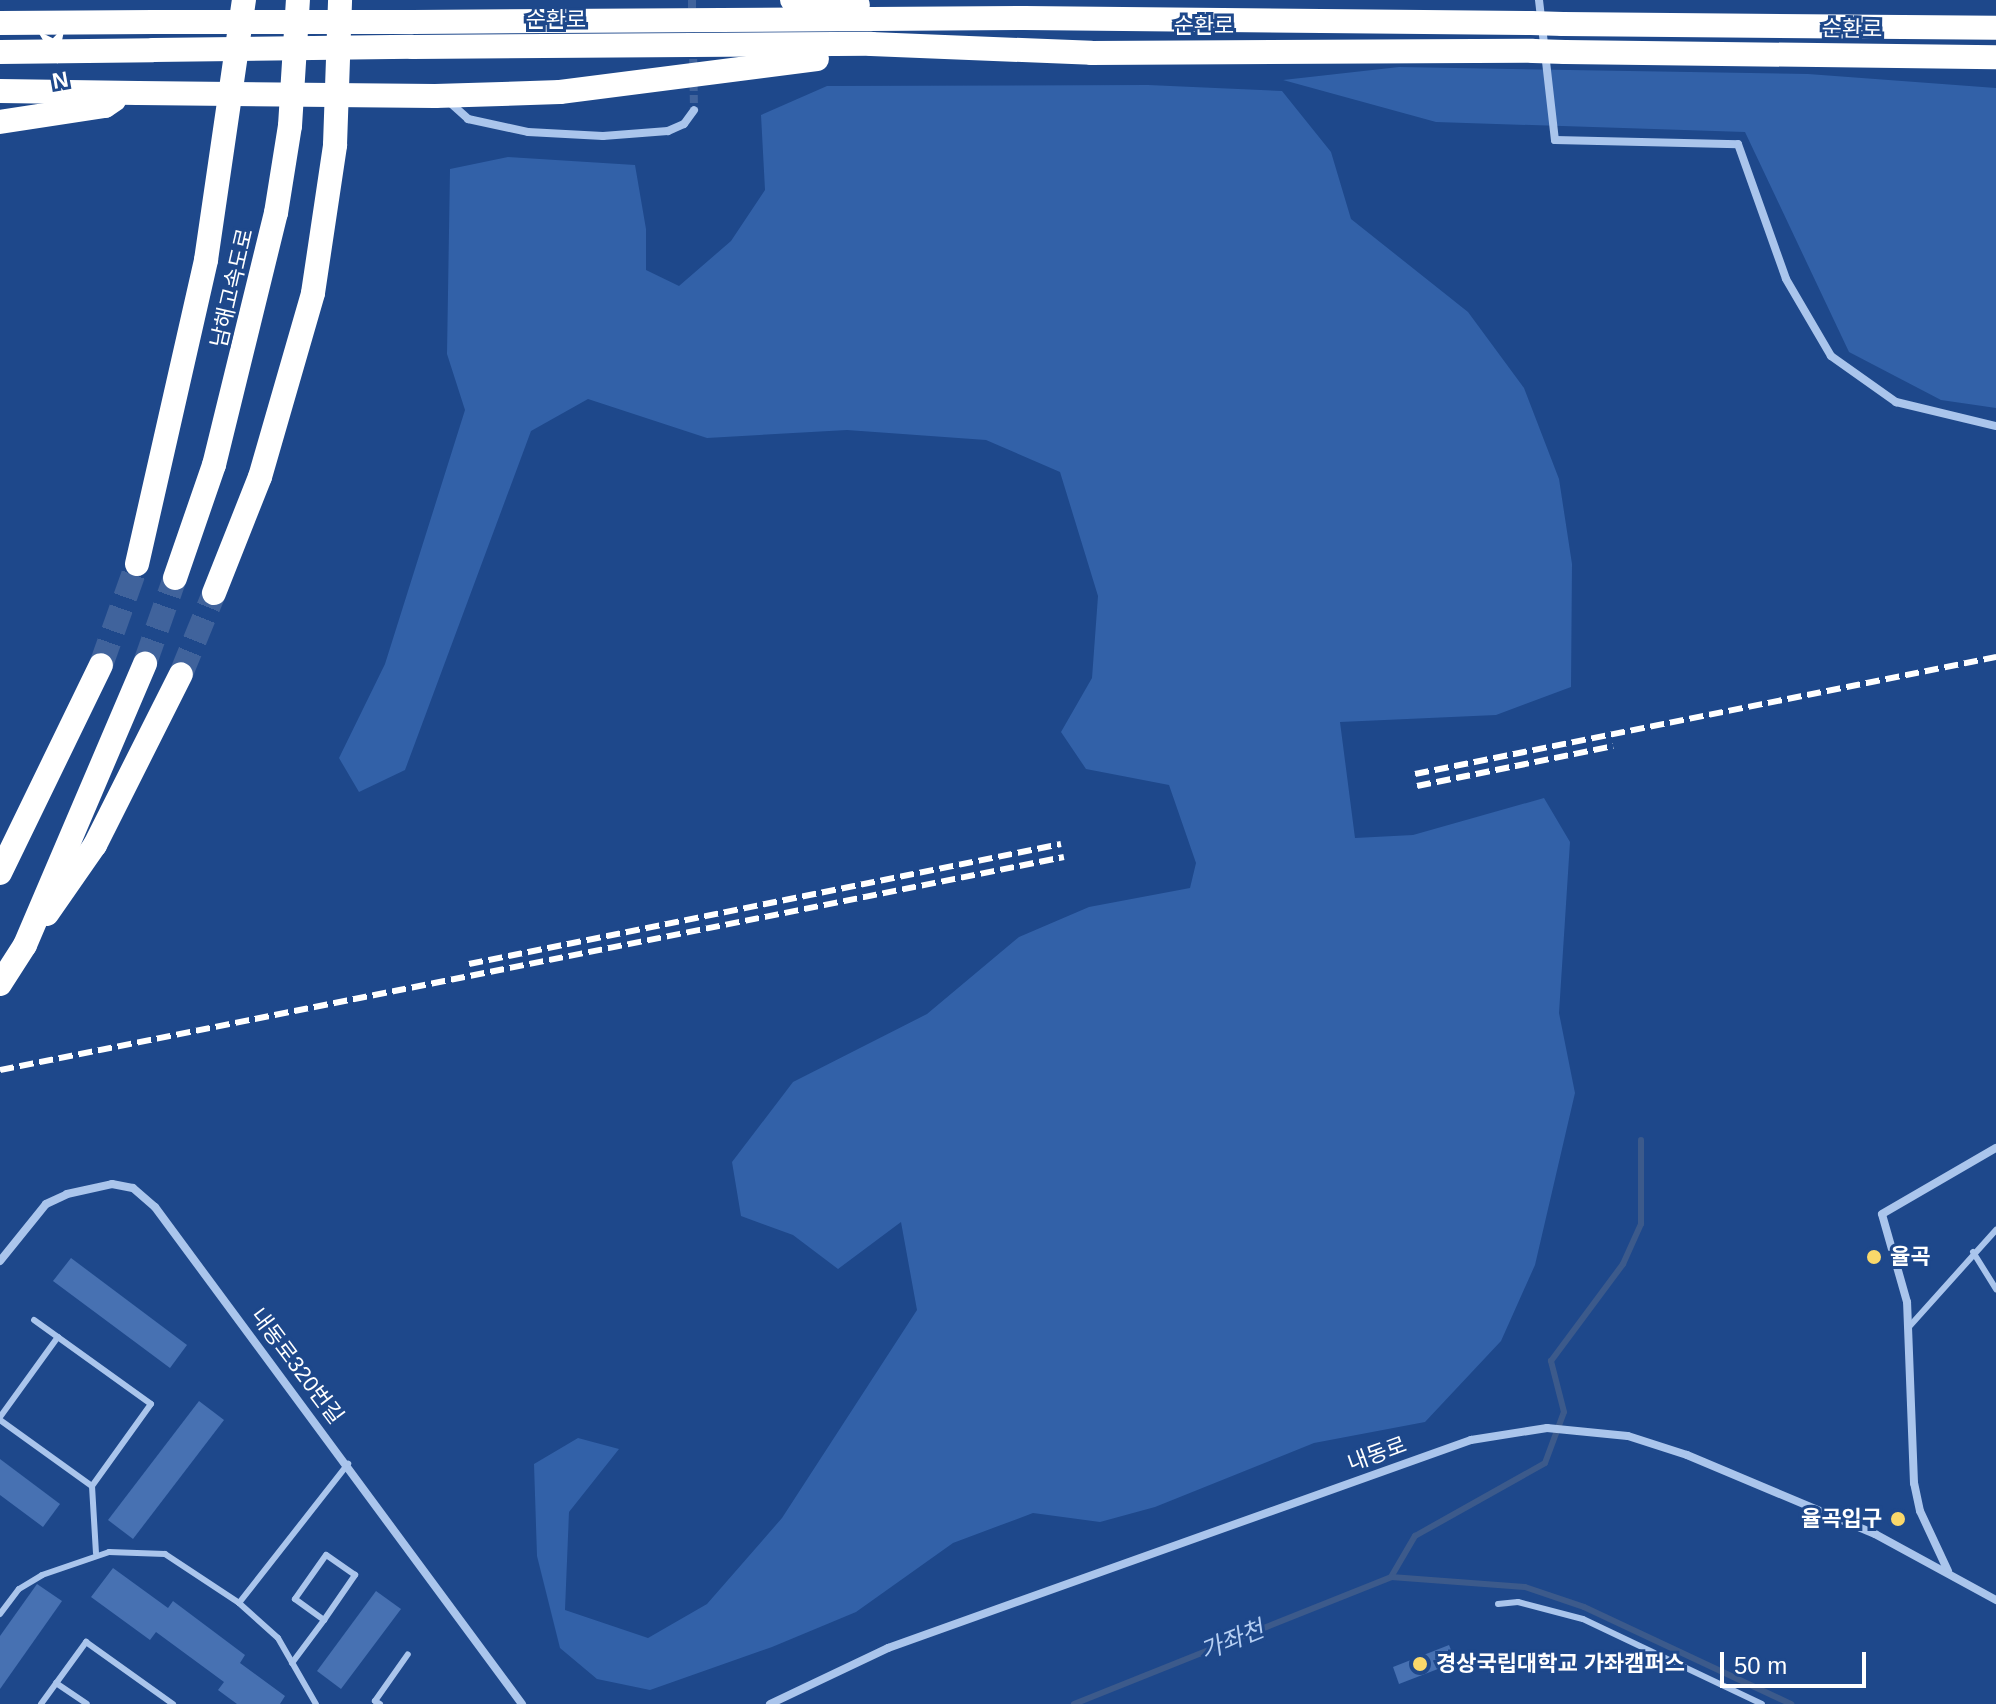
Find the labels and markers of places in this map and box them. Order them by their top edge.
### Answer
place label: 율곡 [1890,1244,1930,1270]
marker: 율곡 [1865,1248,1883,1266]
place label: 율곡입구 [1801,1506,1882,1532]
marker: 율곡입구 [1889,1510,1907,1528]
place label: 경상국립대학교 가좌캠퍼스 [1436,1651,1685,1677]
marker: 경상국립대학교 가좌캠퍼스 [1411,1655,1429,1673]

